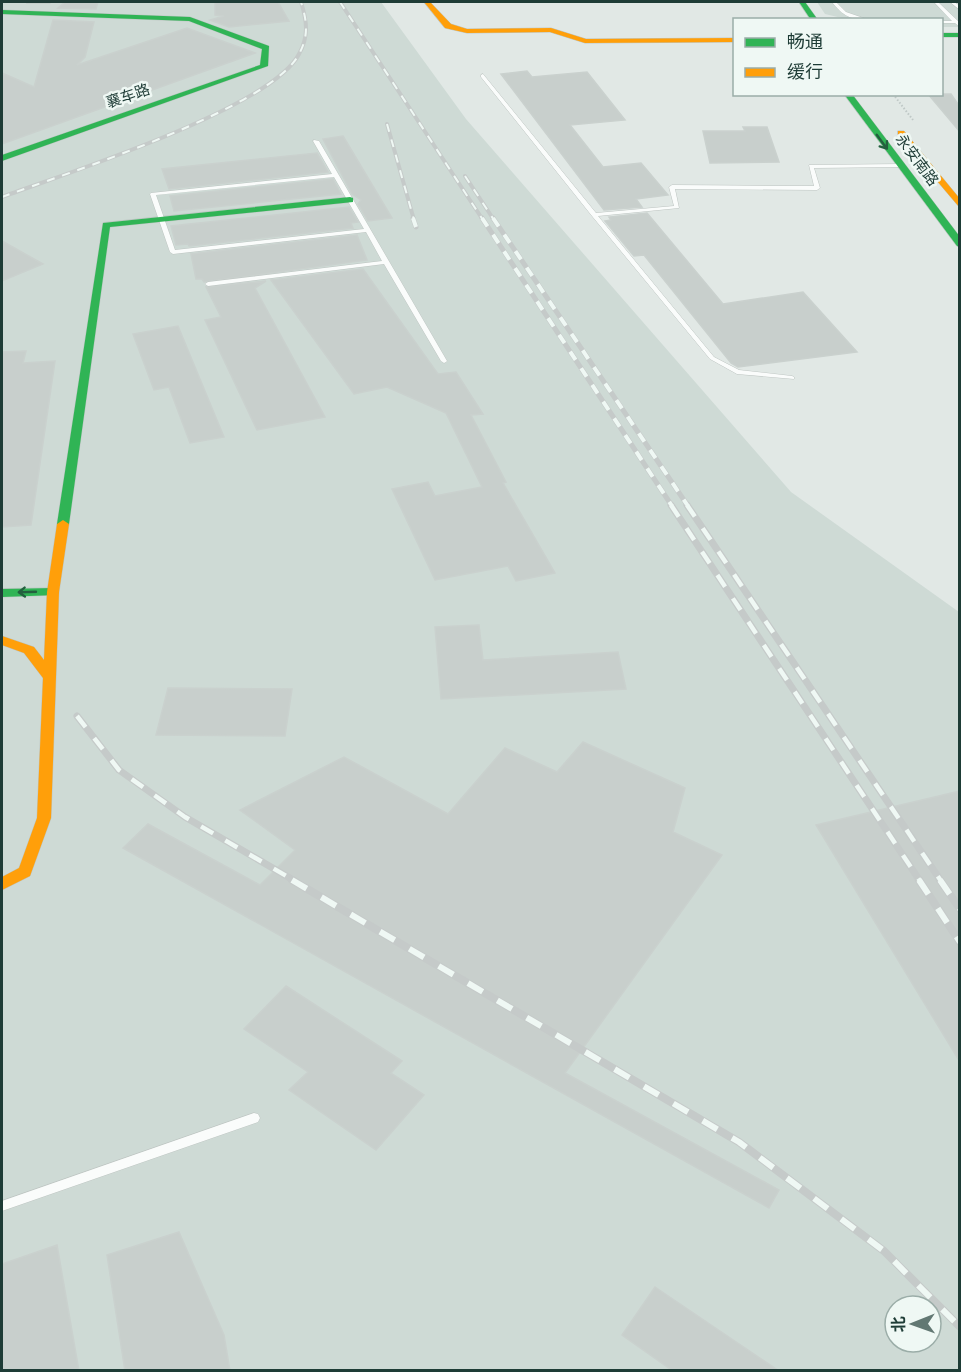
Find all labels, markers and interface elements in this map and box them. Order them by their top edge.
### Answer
legend [733,18,943,96]
text: 畅通 [787,31,823,52]
text: 缓行 [787,61,823,82]
street label: 襄车路 [104,80,152,111]
street label: 永安南路 [893,131,942,189]
one-way arrow [876,133,889,149]
one-way arrow [18,587,38,598]
north arrow [883,1294,943,1354]
text: 北 [889,1316,908,1332]

